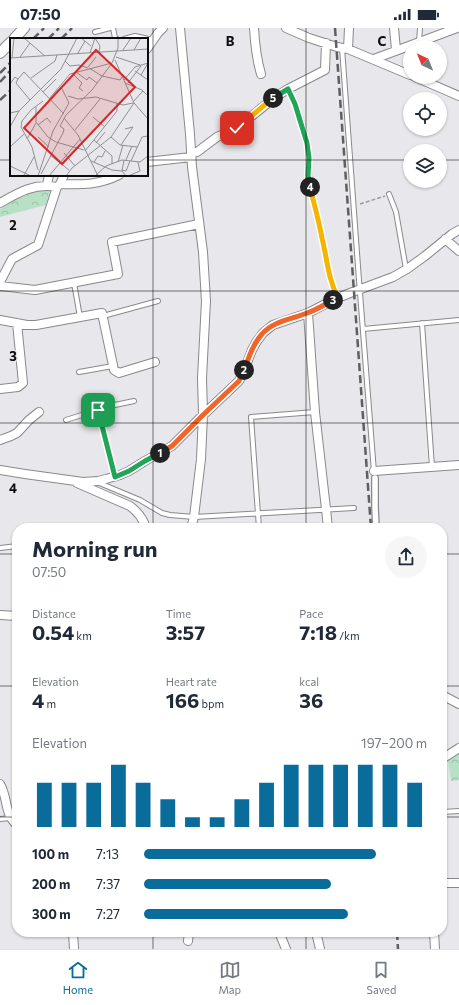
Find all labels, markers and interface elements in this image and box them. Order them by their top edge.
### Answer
text: 07:50 [20,5,61,23]
text: B [226,33,235,49]
text: C [378,33,387,49]
inset map [10,38,148,176]
north arrow [403,40,447,84]
map controls [403,40,447,188]
pin: 5 [263,88,283,108]
text: 5 [270,91,276,104]
button: locate [403,92,447,136]
pin [220,111,254,145]
icon: check [226,117,248,139]
button: layers [403,144,447,188]
pin: 4 [300,177,320,197]
text: 4 [307,180,313,193]
text: 2 [9,217,17,233]
pin: 3 [323,290,343,310]
text: 3 [330,293,336,306]
text: 3 [9,348,17,364]
pin: 2 [234,360,254,380]
text: 2 [241,363,247,376]
pin [81,393,115,427]
icon: arrive [87,399,109,421]
pin: 1 [150,443,170,463]
text: 1 [158,446,162,459]
text: 4 [9,480,17,496]
text: Morning run [32,535,158,562]
button: share [385,536,427,578]
text: 07:50 [32,564,66,580]
text: Distance [32,607,76,620]
text: Time [166,607,191,620]
text: Pace [299,607,323,620]
text: 0.54 [32,620,74,644]
text: 3:57 [166,620,205,644]
text: 7:18 [299,620,337,644]
text: km [74,629,92,642]
text: /km [337,629,360,642]
text: Elevation [32,675,78,688]
text: Heart rate [166,675,217,688]
text: kcal [299,675,319,688]
text: 4 [32,688,44,712]
text: 166 [166,688,199,712]
text: 36 [299,688,323,712]
text: m [44,697,56,710]
text: bpm [199,697,224,710]
text: Elevation [32,735,87,751]
text: 197–200 m [361,735,427,751]
text: 100 m [32,846,69,862]
text: 7:13 [96,846,119,862]
text: 200 m [32,876,70,892]
text: 7:37 [96,876,120,892]
text: 300 m [32,906,71,922]
text: 7:27 [96,906,120,922]
tab: Home [63,959,93,996]
tab: Map [218,959,241,996]
tab: Saved [367,959,396,996]

